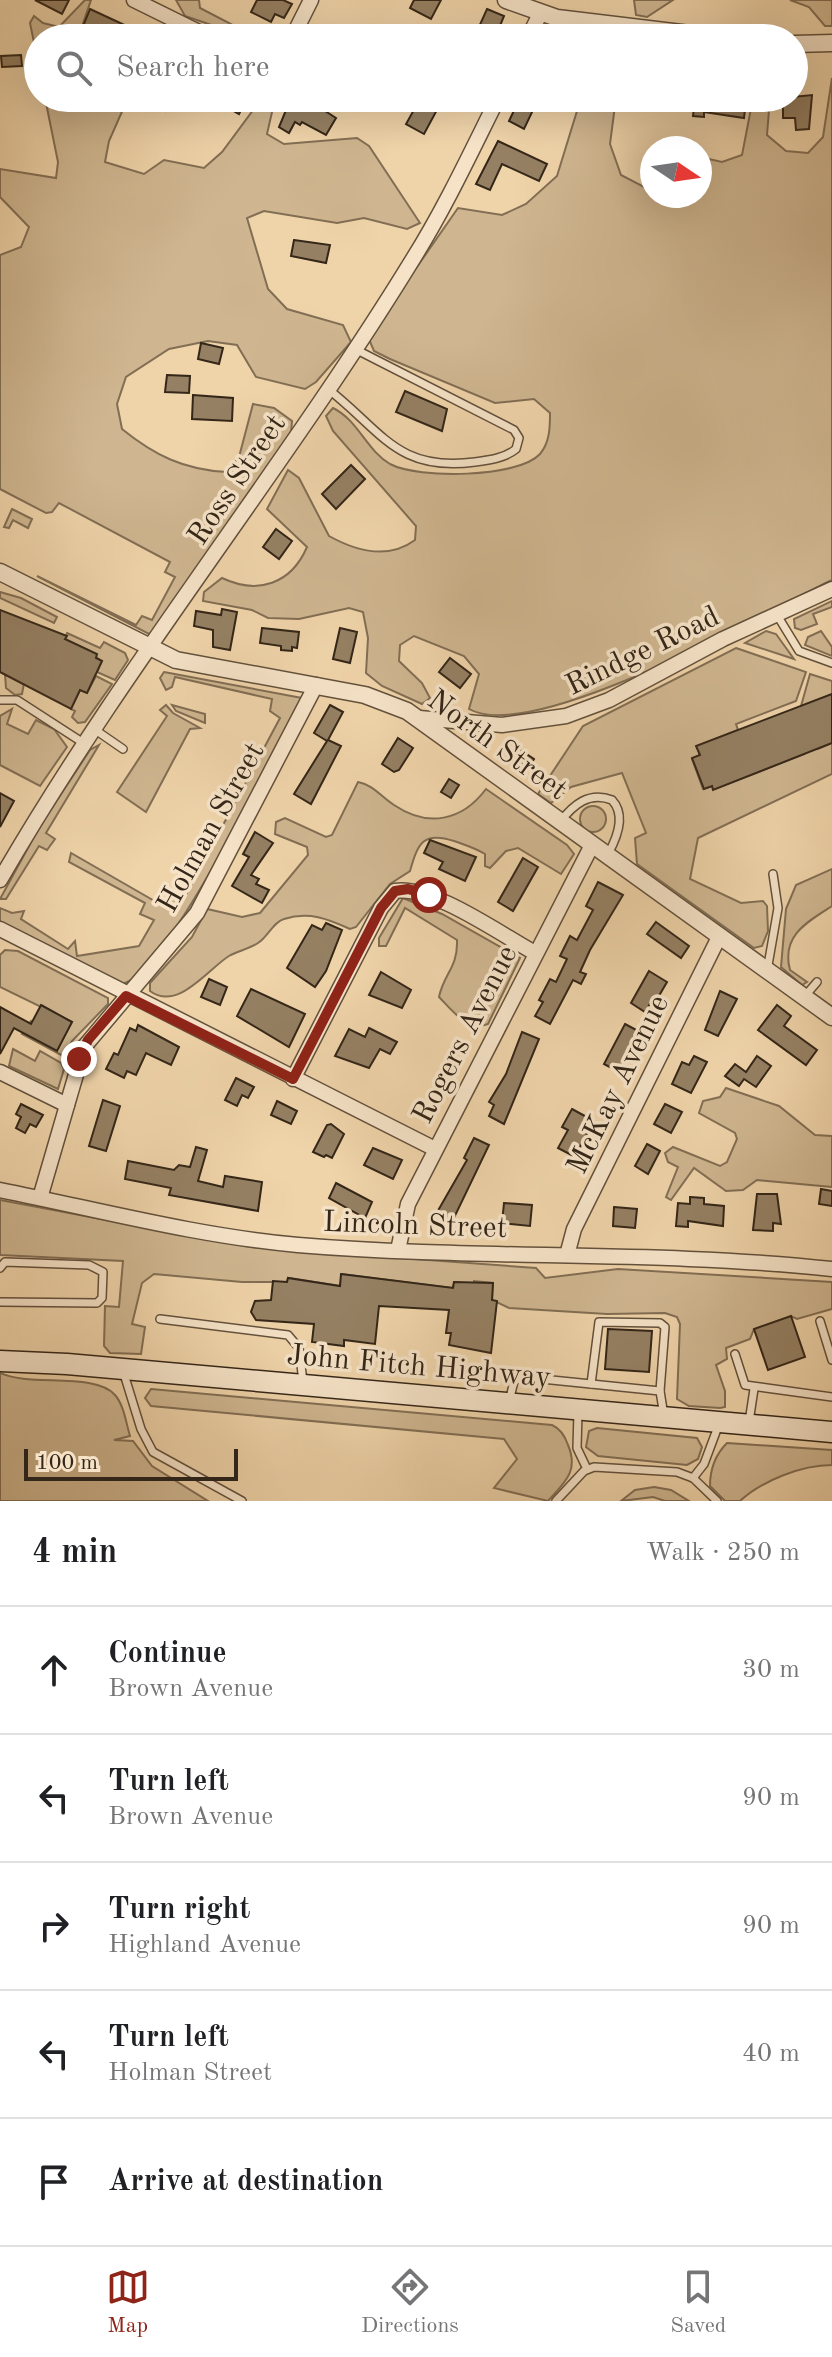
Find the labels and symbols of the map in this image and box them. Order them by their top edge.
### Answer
north arrow [640,136,712,208]
street label: Ross Street [183,409,292,551]
street label: Rindge Road [561,602,724,702]
street label: North Street [421,685,572,806]
street label: Holman Street [153,738,271,918]
route start [411,877,447,913]
street label: Rogers Avenue [408,941,523,1129]
street label: McKay Avenue [563,991,675,1179]
route end [61,1041,97,1077]
street label: Lincoln Street [322,1208,508,1244]
street label: John Fitch Highway [285,1340,552,1394]
scale bar [24,1445,238,1481]

